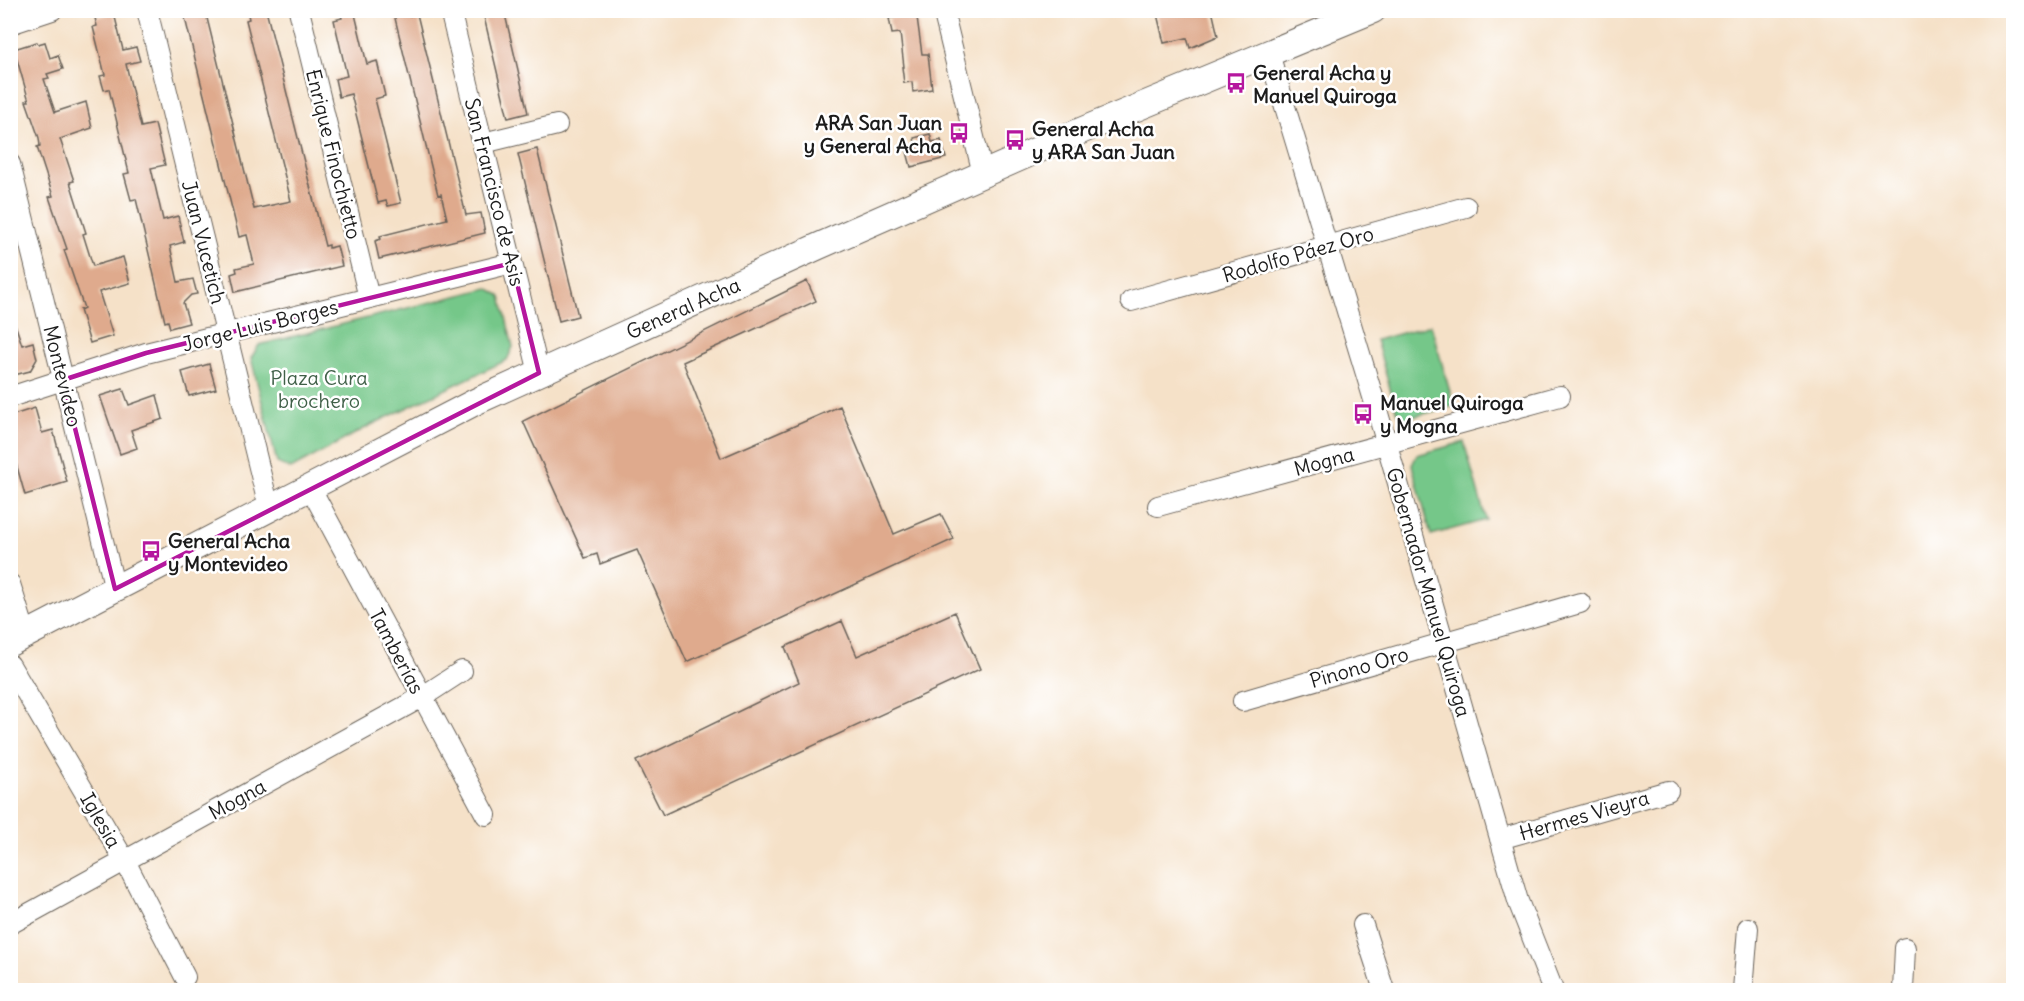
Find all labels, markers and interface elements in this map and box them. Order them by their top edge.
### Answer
place label: General Acha y Manuel Quiroga [1253,60,1397,108]
street label: Enrique Finochietto [301,66,367,242]
bus stop icon: General Acha y Manuel Quiroga [1224,71,1248,95]
street label: San Francisco de Asis [460,95,530,289]
place label: ARA San Juan y General Acha [804,110,943,158]
place label: General Acha y ARA San Juan [1032,116,1175,164]
bus stop icon: ARA San Juan y General Acha [947,121,971,145]
bus stop icon: General Acha y ARA San Juan [1003,128,1027,152]
street label: Juan Vucetich [177,178,231,306]
street label: Rodolfo Páez Oro [1219,220,1377,288]
street label: General Acha [622,272,744,344]
street label: Jorge Luis Borges [179,294,341,356]
street label: Montevideo [38,323,88,429]
park label: Plaza Cura brochero [270,365,368,413]
place label: Manuel Quiroga y Mogna [1380,390,1524,438]
bus stop icon: Manuel Quiroga y Mogna [1351,402,1375,426]
street label: Mogna [1291,441,1357,481]
street label: Gobernador Manuel Quiroga [1381,464,1477,720]
place label: General Acha y Montevideo [168,528,291,576]
bus stop icon: General Acha y Montevideo [139,539,163,563]
street label: Tamberías [364,604,430,698]
street label: Pinono Oro [1307,641,1411,693]
street label: Mogna [204,773,270,825]
street label: Hermes Vieyra [1516,785,1652,845]
street label: Iglesia [75,788,127,852]

